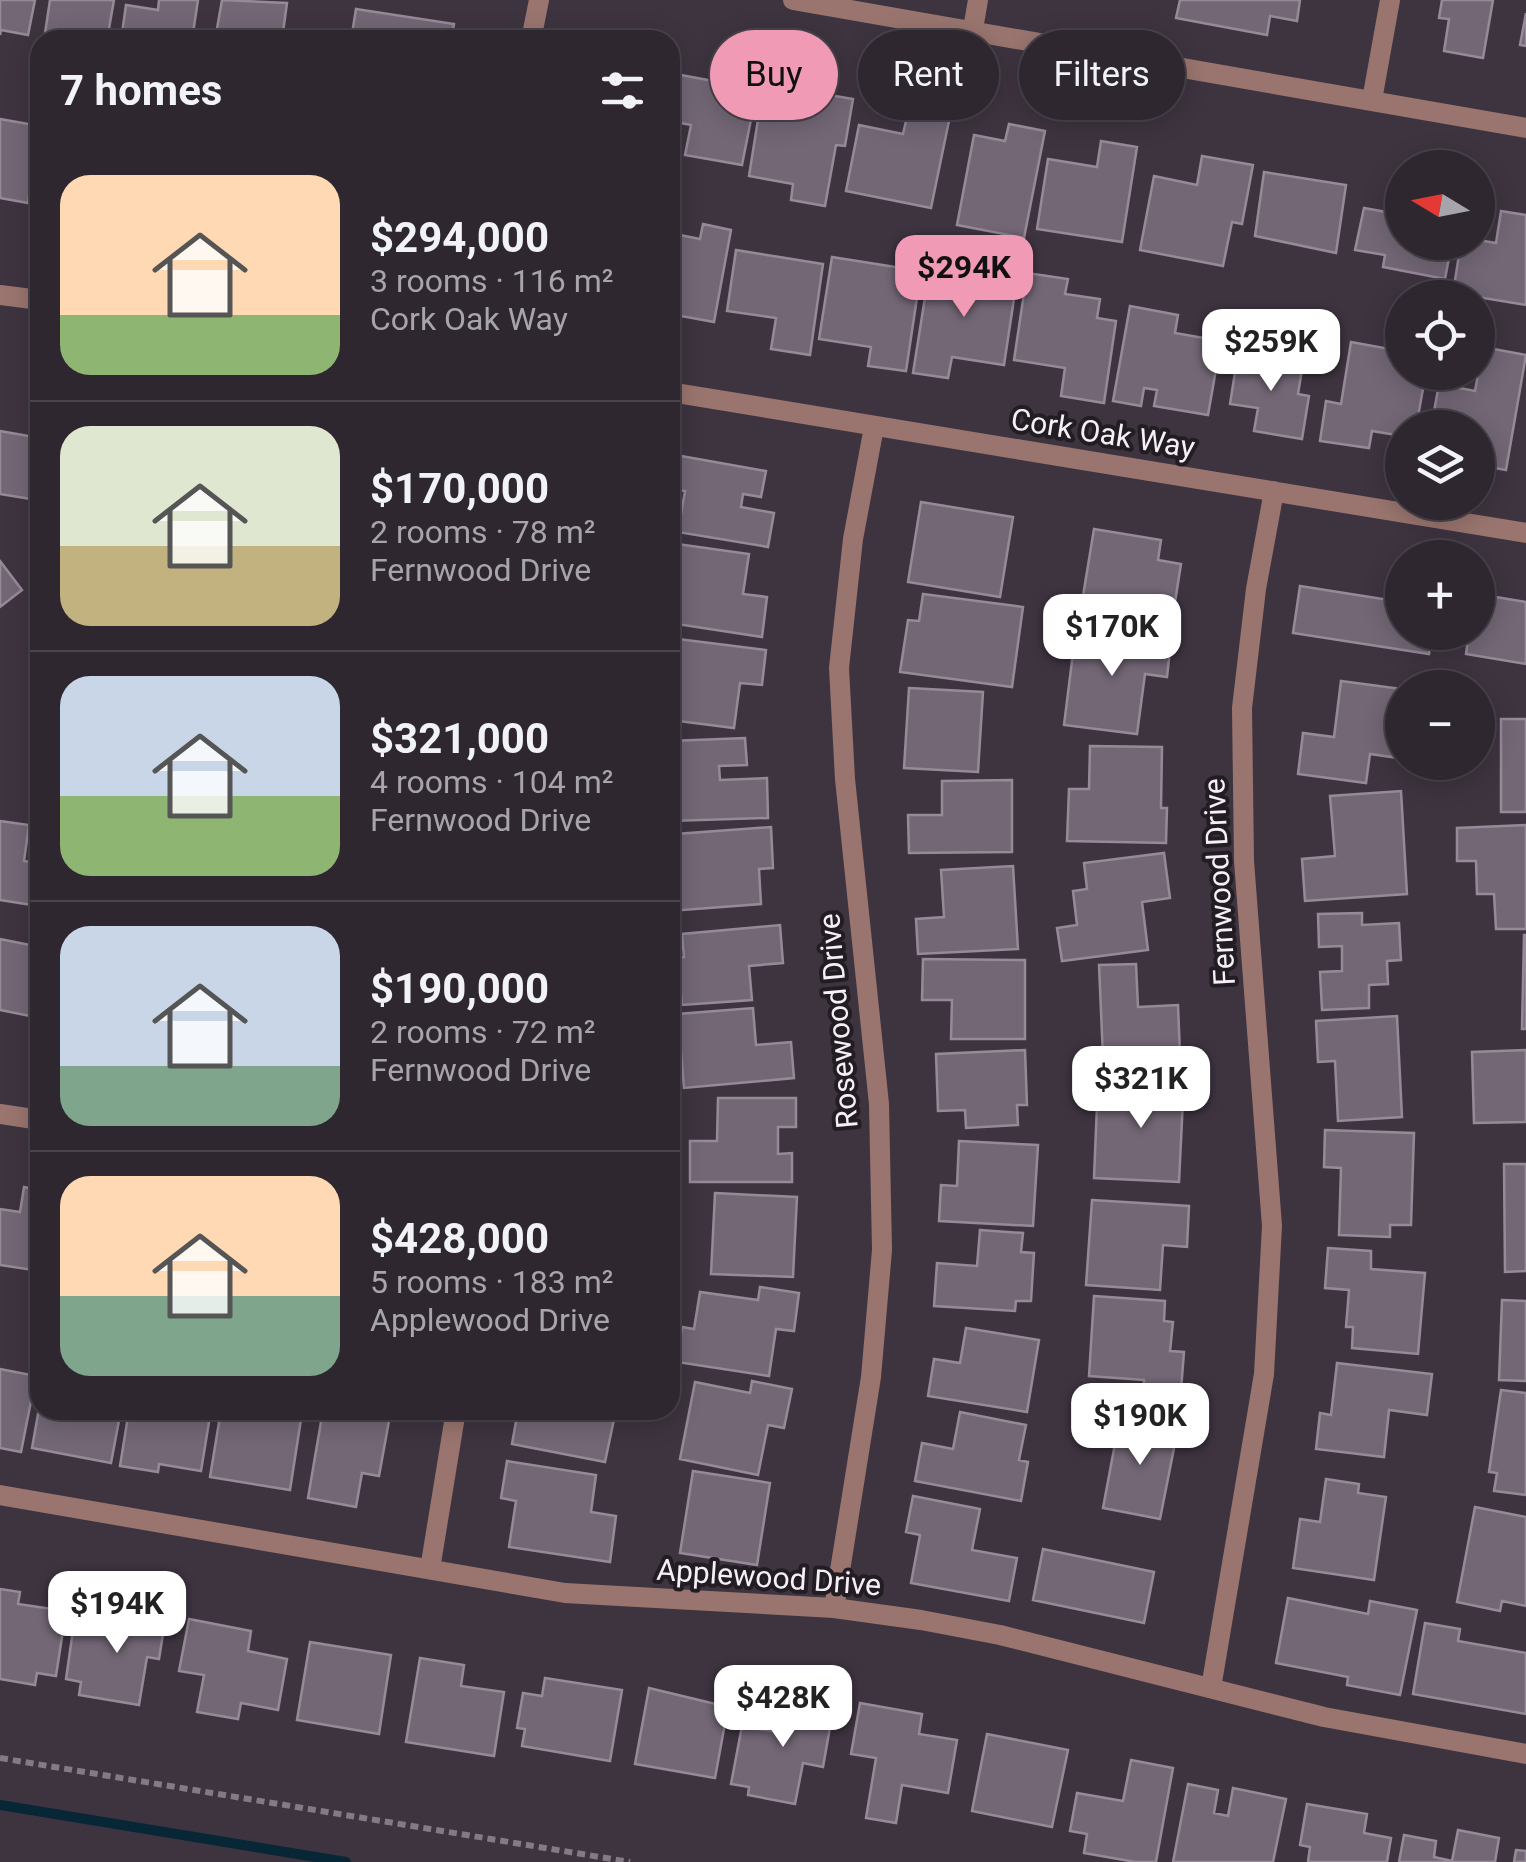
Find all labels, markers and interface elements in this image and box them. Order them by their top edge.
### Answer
chip: Buy [710,30,838,120]
chip: Rent [858,30,999,120]
chip: Filters [1019,30,1185,120]
icon: filters [595,63,650,118]
text: 7 homes [60,66,222,115]
north arrow [1385,150,1495,260]
map controls [1385,150,1495,780]
text: $294,000 [370,213,549,262]
icon: home [140,215,260,335]
pin: $294K [894,235,1034,320]
text: $294K [917,248,1011,286]
text: 3 rooms · 116 m² [370,262,613,300]
button: locate [1385,280,1495,390]
text: Cork Oak Way [370,300,568,338]
pin: $259K [1201,309,1341,394]
text: $259K [1224,322,1318,360]
street label: Cork Oak Way [1009,401,1197,465]
button: layers [1385,410,1495,520]
text: $170,000 [370,464,549,513]
icon: home [140,466,260,586]
text: 2 rooms · 78 m² [370,513,595,551]
button: + [1385,540,1495,650]
text: Fernwood Drive [370,551,591,589]
pin: $170K [1042,594,1182,679]
text: $170K [1065,607,1159,645]
button: − [1385,670,1495,780]
text: $321,000 [370,714,549,763]
icon: home [140,716,260,836]
text: 4 rooms · 104 m² [370,763,613,801]
street label: Fernwood Drive [1196,778,1242,986]
text: Fernwood Drive [370,801,591,839]
street label: Rosewood Drive [811,912,865,1130]
text: $190,000 [370,964,549,1013]
icon: home [140,966,260,1086]
text: 2 rooms · 72 m² [370,1013,595,1051]
pin: $321K [1071,1046,1211,1131]
text: Fernwood Drive [370,1051,591,1089]
text: $321K [1094,1059,1188,1097]
text: $428,000 [370,1214,549,1263]
icon: home [140,1216,260,1336]
text: 5 rooms · 183 m² [370,1263,613,1301]
text: Applewood Drive [370,1301,610,1339]
pin: $190K [1070,1383,1210,1468]
text: $190K [1093,1396,1187,1434]
street label: Applewood Drive [656,1552,882,1602]
pin: $194K [47,1571,187,1656]
text: $194K [70,1584,164,1622]
pin: $428K [713,1665,853,1750]
text: $428K [736,1678,830,1716]

